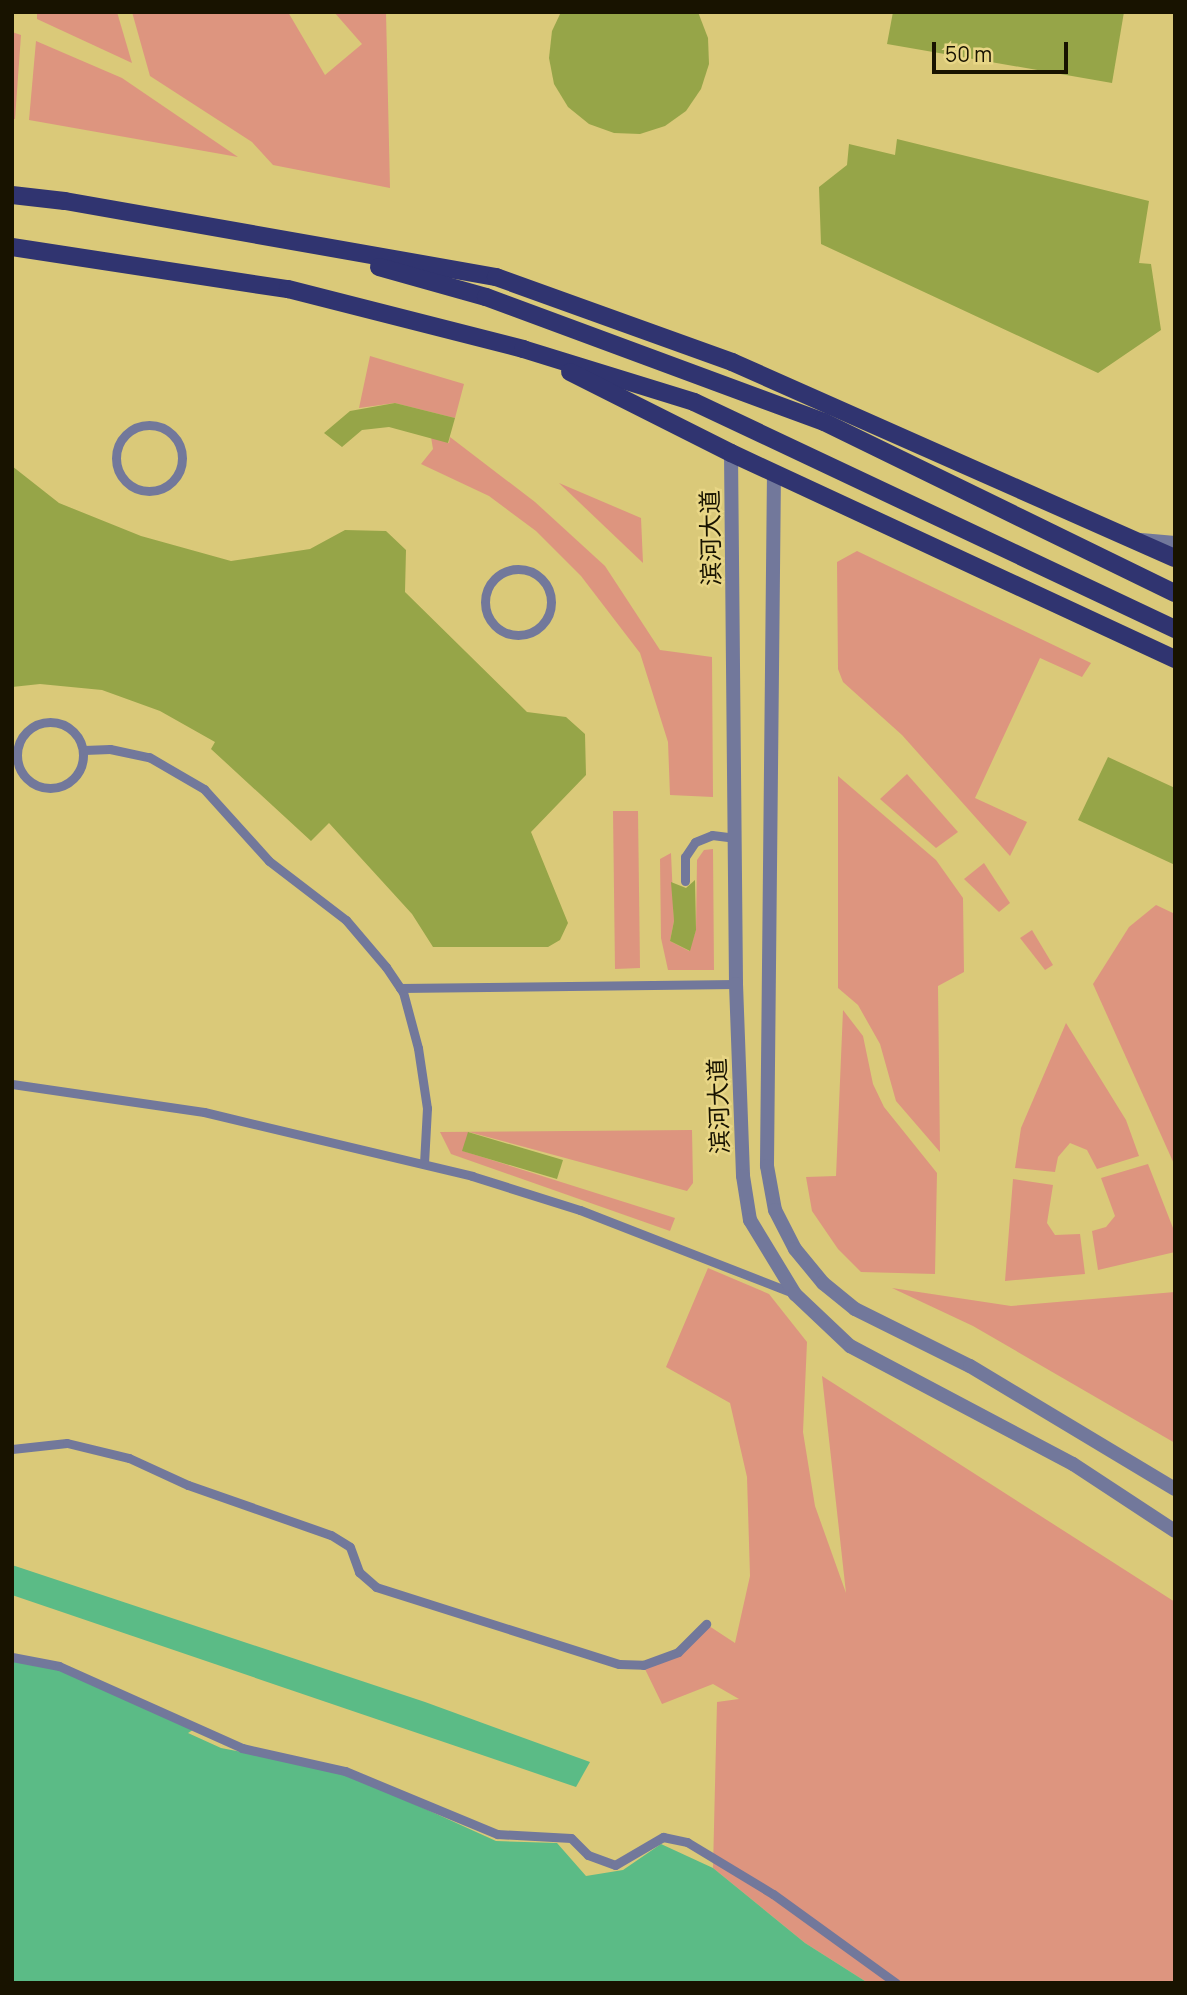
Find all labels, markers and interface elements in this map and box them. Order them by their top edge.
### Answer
scale bar [935,28,1072,72]
text: 50 m [945,40,992,68]
street label: 滨河大道 [695,490,725,586]
street label: 滨河大道 [702,1058,734,1154]

